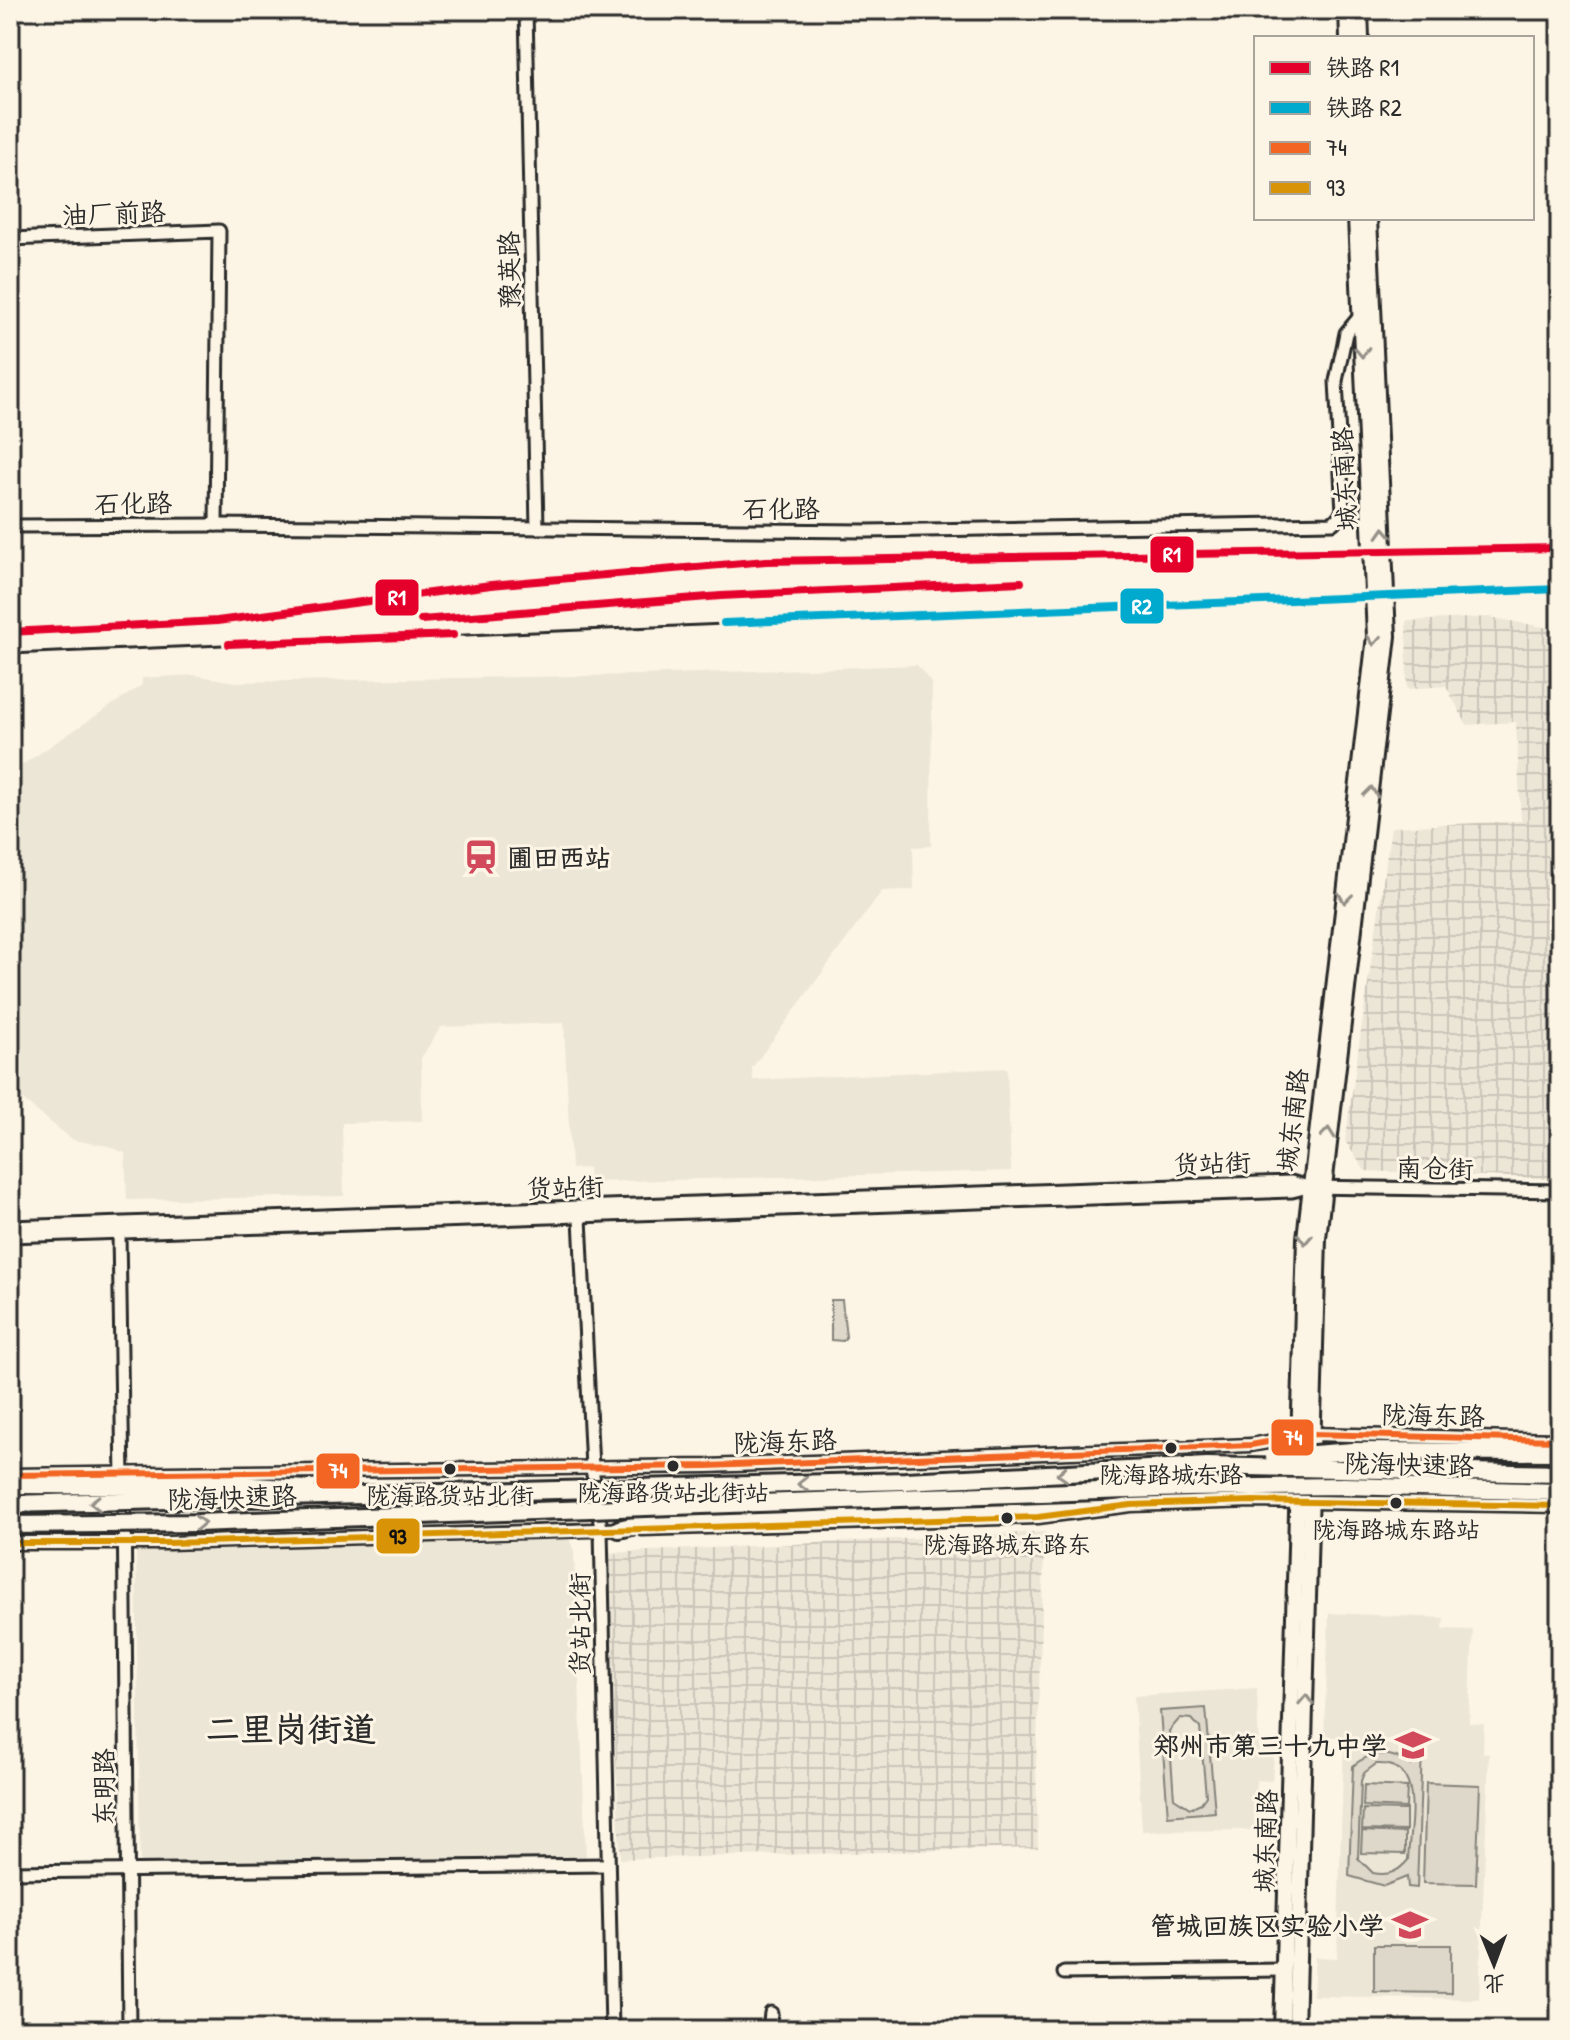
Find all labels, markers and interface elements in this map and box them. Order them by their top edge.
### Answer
legend [1254,36,1534,220]
text: 铁路 R1 [1326,51,1399,83]
text: 铁路 R2 [1326,91,1402,123]
text: 74 [1326,131,1347,163]
text: 93 [1326,171,1346,203]
street label: 油厂前路 [61,194,167,232]
street label: 豫英路 [491,231,527,309]
one-way arrow [1354,346,1371,359]
street label: 城东南路 [1324,426,1364,532]
street label: 石化路 [94,485,172,521]
street label: 石化路 [742,491,820,526]
one-way arrow [1376,526,1393,539]
line badge: R1 [1149,535,1195,574]
text: R1 [1163,539,1181,569]
line badge: R1 [374,578,420,617]
text: R1 [388,582,406,612]
line badge: R2 [1119,587,1165,625]
text: R2 [1132,591,1153,621]
one-way arrow [1366,633,1383,646]
one-way arrow [1362,785,1379,798]
station icon: 圃田西站 [462,838,500,876]
place label: 圃田西站 [507,840,611,875]
one-way arrow [1337,891,1354,905]
street label: 城东南路 [1268,1066,1316,1174]
one-way arrow [1319,1126,1336,1139]
street label: 货站街 [1172,1144,1252,1182]
street label: 南仓街 [1396,1150,1474,1186]
street label: 货站街 [525,1168,605,1206]
one-way arrow [1296,1233,1313,1246]
street label: 陇海东路 [1381,1397,1485,1433]
line badge: 74 [1270,1418,1315,1457]
street label: 陇海东路 [732,1422,838,1460]
text: 74 [1282,1422,1303,1452]
marker: 陇海路城东路 [1163,1440,1179,1456]
street label: 陇海快速路 [1344,1445,1474,1483]
line badge: 74 [315,1452,361,1490]
text: 74 [327,1455,348,1485]
marker: 陇海路货站北街站 [665,1458,681,1474]
place label: 陇海路城东路 [1099,1458,1243,1490]
marker: 陇海路货站北街 [442,1461,458,1477]
one-way arrow [1055,1465,1068,1482]
one-way arrow [796,1475,809,1492]
place label: 陇海路货站北街站 [577,1476,769,1508]
street label: 陇海快速路 [166,1477,298,1517]
place label: 陇海路货站北街 [366,1479,534,1511]
one-way arrow [88,1494,101,1512]
marker: 陇海路城东路站 [1388,1495,1404,1511]
marker: 陇海路城东路东 [999,1510,1015,1526]
place label: 陇海路城东路站 [1312,1513,1480,1545]
one-way arrow [194,1514,207,1531]
line badge: 93 [375,1517,421,1555]
text: 93 [389,1521,407,1551]
place label: 陇海路城东路东 [923,1528,1091,1560]
street label: 货站北街 [562,1572,597,1676]
one-way arrow [1298,1693,1315,1706]
district label: 二里岗街道 [206,1706,376,1752]
school or university icon: 郑州市第三十九中学 [1394,1726,1432,1764]
place label: 郑州市第三十九中学 [1153,1728,1387,1763]
street label: 东明路 [86,1748,121,1826]
street label: 城东南路 [1246,1788,1284,1894]
school or university icon: 管城回族区实验小学 [1391,1906,1429,1944]
place label: 管城回族区实验小学 [1150,1908,1384,1943]
north arrow [1454,1924,1534,2004]
text: 北 [1483,1969,1506,1999]

